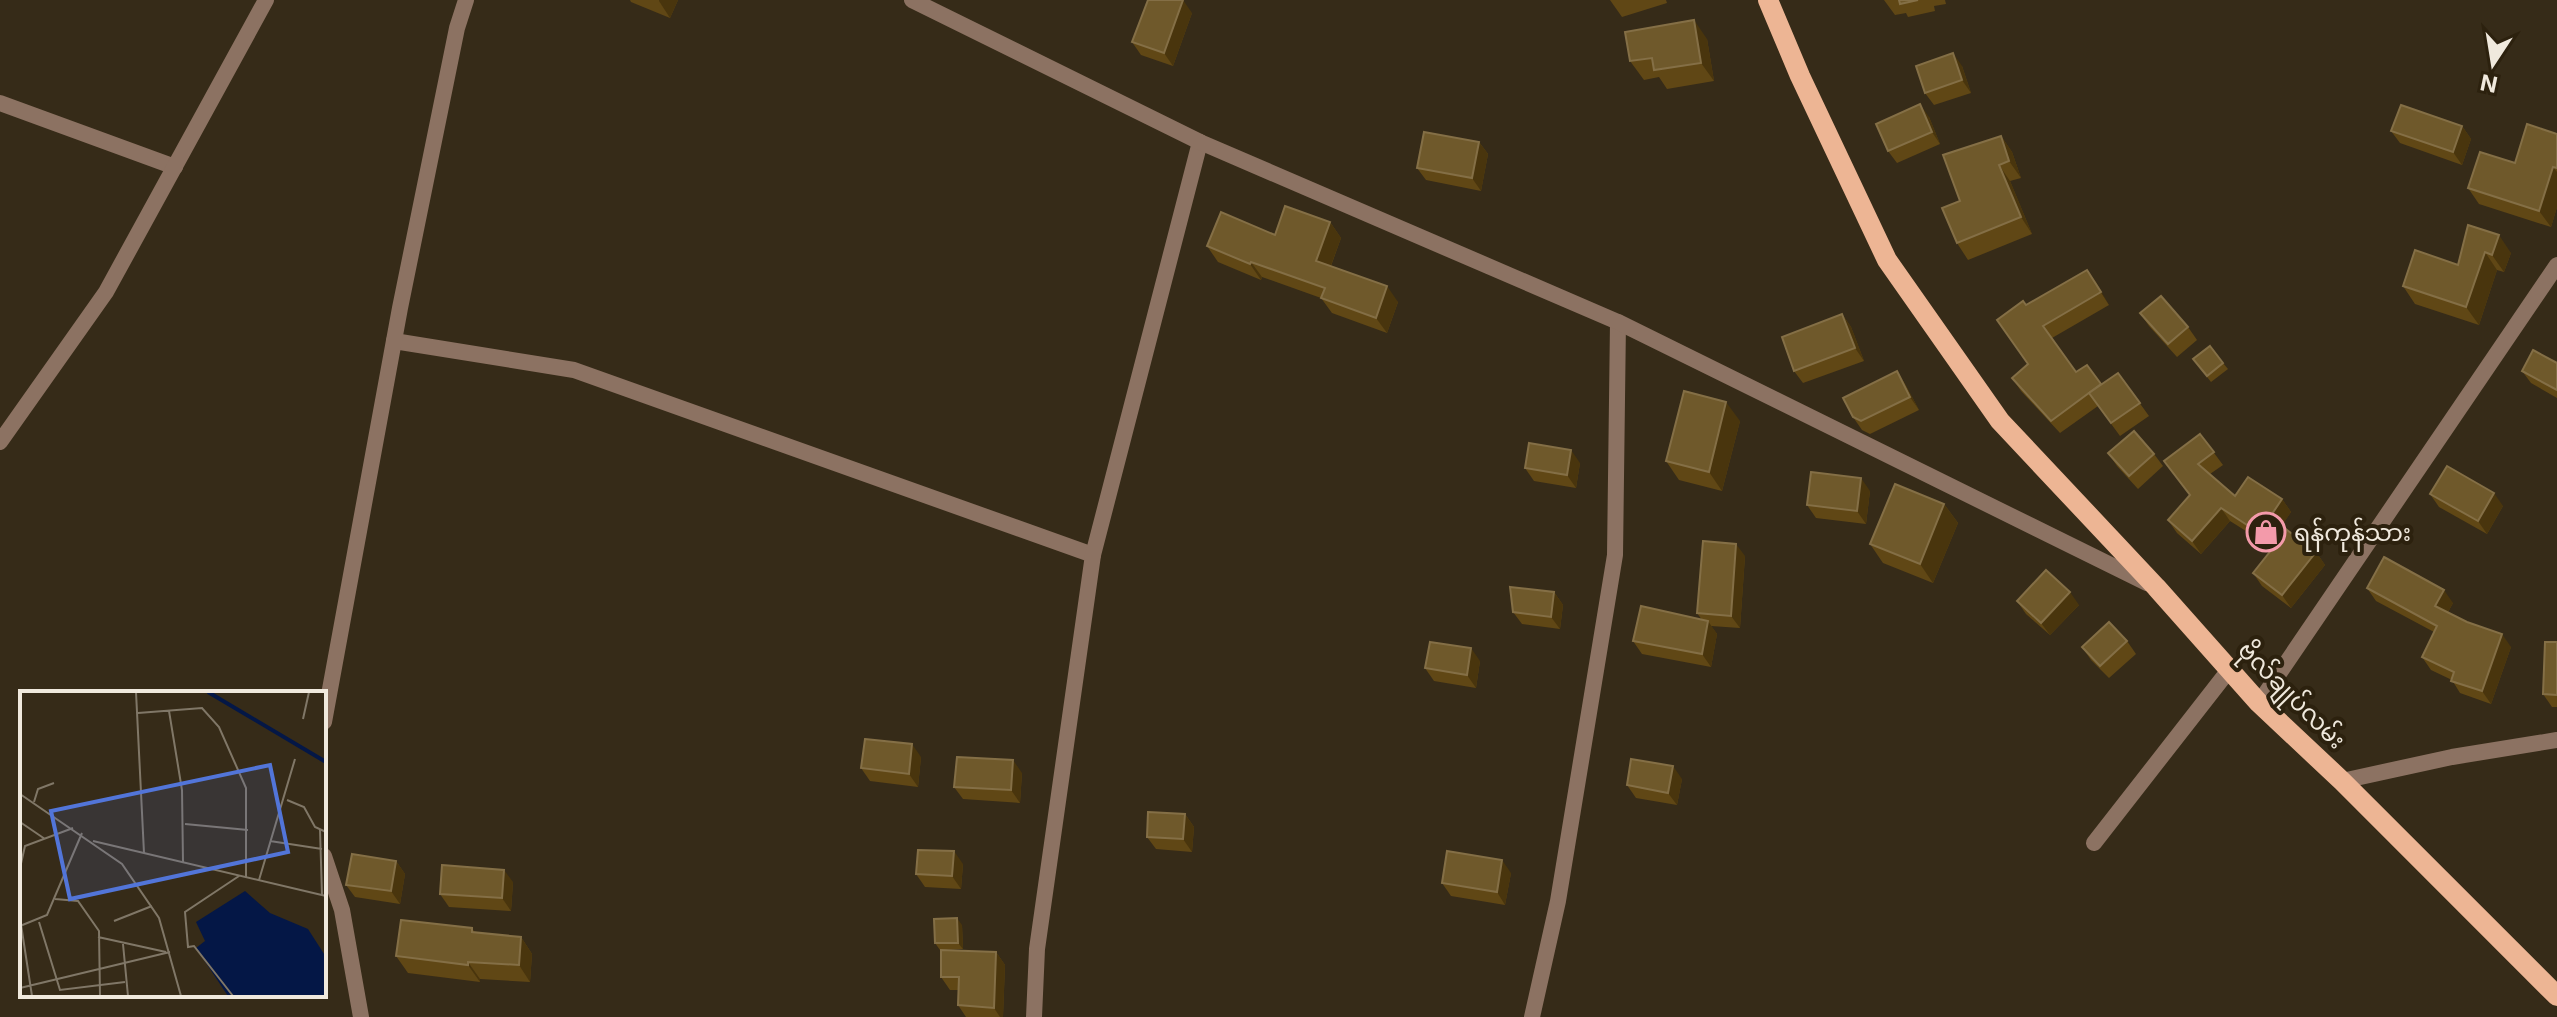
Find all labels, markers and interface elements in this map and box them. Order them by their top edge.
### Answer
north arrow [2453,24,2533,104]
text: N [2478,69,2500,98]
shop icon: ရန်ကုန်သား [2245,511,2287,553]
place label: ရန်ကုန်သား [2294,517,2411,552]
street label: ဗိုလ်ချုပ်လမ်း [2229,635,2352,758]
inset map [20,691,326,997]

